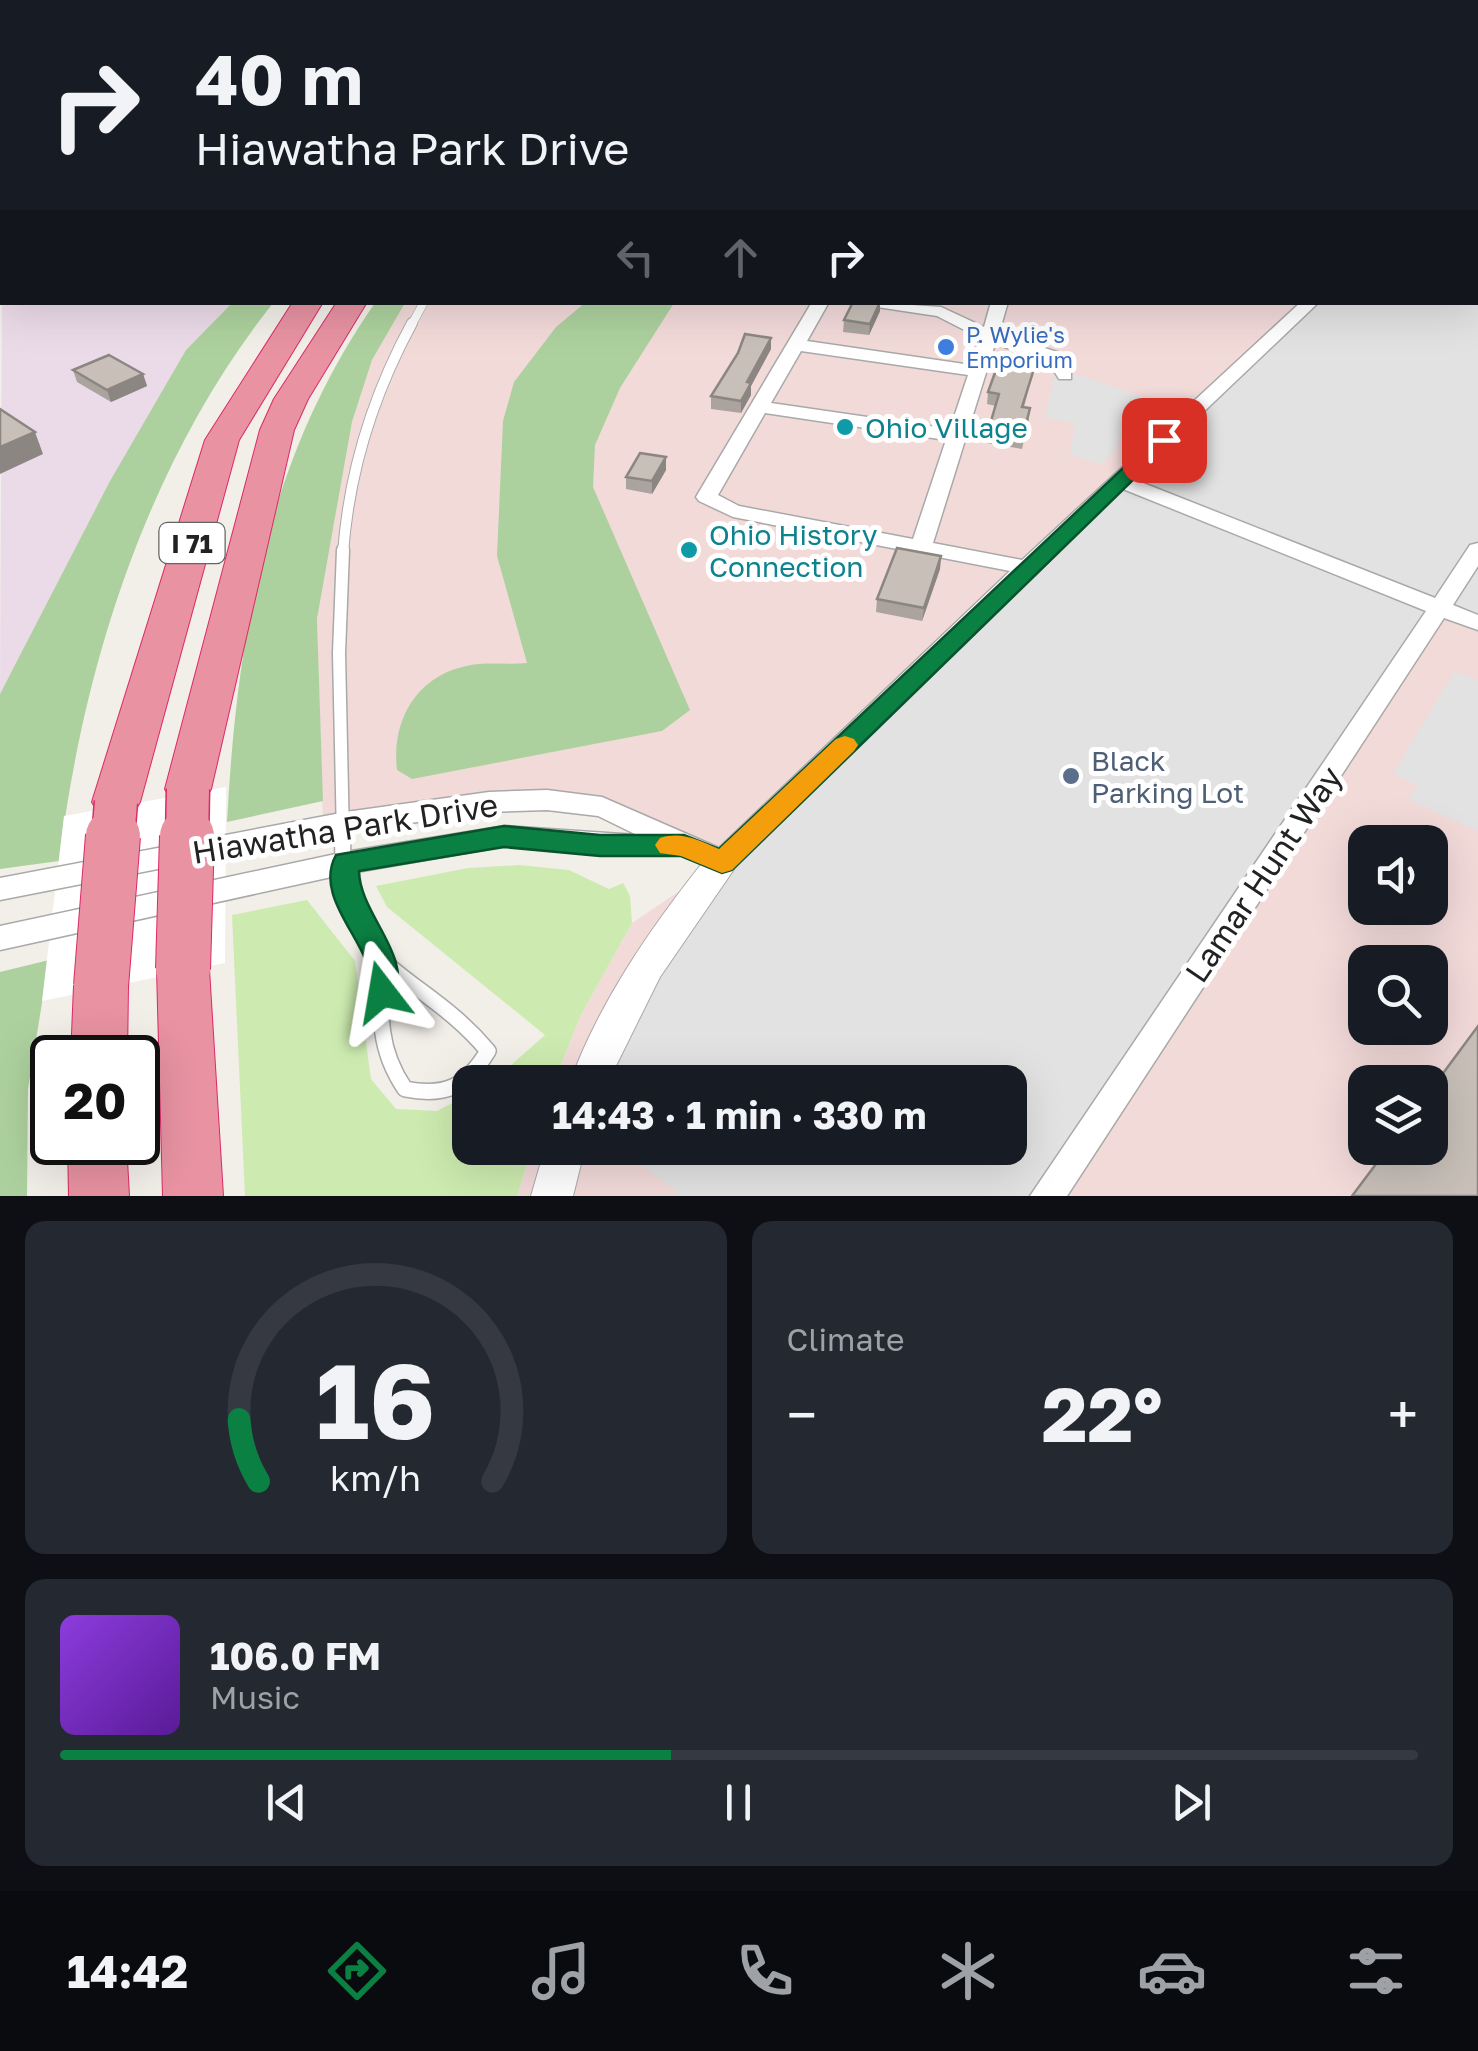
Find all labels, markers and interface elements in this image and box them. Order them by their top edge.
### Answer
text: 40 m [195,36,363,120]
icon: right [30,40,160,170]
text: Hiawatha Park Drive [195,121,629,175]
icon: left [608,230,663,285]
icon: ahead [713,230,768,285]
icon: right [818,230,873,285]
place label: P. Wylie's Emporium [966,321,1073,373]
marker: P. Wylie's Emporium [935,336,957,358]
pin [1122,398,1207,483]
place label: Ohio Village [865,411,1028,444]
icon: arrive [1137,413,1192,468]
marker: Ohio Village [834,416,856,438]
place label: Ohio History Connection [709,518,878,583]
road number: I 71 [160,523,224,563]
marker: Ohio History Connection [678,539,700,561]
place label: Black Parking Lot [1091,744,1244,809]
street label: Lamar Hunt Way [1177,759,1349,989]
marker: Black Parking Lot [1060,765,1082,787]
street label: Hiawatha Park Drive [190,785,500,871]
map controls [1348,825,1448,1165]
button: sound [1348,825,1448,925]
position arrow [330,940,434,1044]
button: search [1348,945,1448,1045]
speed limit sign: 20 [30,1035,160,1165]
button: layers [1348,1065,1448,1165]
text: 14:43 · 1 min · 330 m [552,1092,927,1137]
text: Climate [787,1320,905,1358]
text: 16 [316,1337,436,1462]
text: 22° [1042,1368,1163,1459]
text: − [787,1381,817,1447]
text: + [1388,1381,1418,1447]
text: km/h [330,1456,421,1499]
text: 106.0 FM [210,1633,381,1678]
text: Music [210,1678,300,1716]
icon: previous [259,1775,314,1830]
icon: pause [711,1775,766,1830]
icon: next [1164,1775,1219,1830]
icon: directions [322,1936,392,2006]
icon: music [526,1936,596,2006]
icon: phone [730,1936,800,2006]
icon: climate [933,1936,1003,2006]
icon: car [1137,1936,1207,2006]
icon: filters [1341,1936,1411,2006]
text: 14:42 [67,1944,188,1998]

